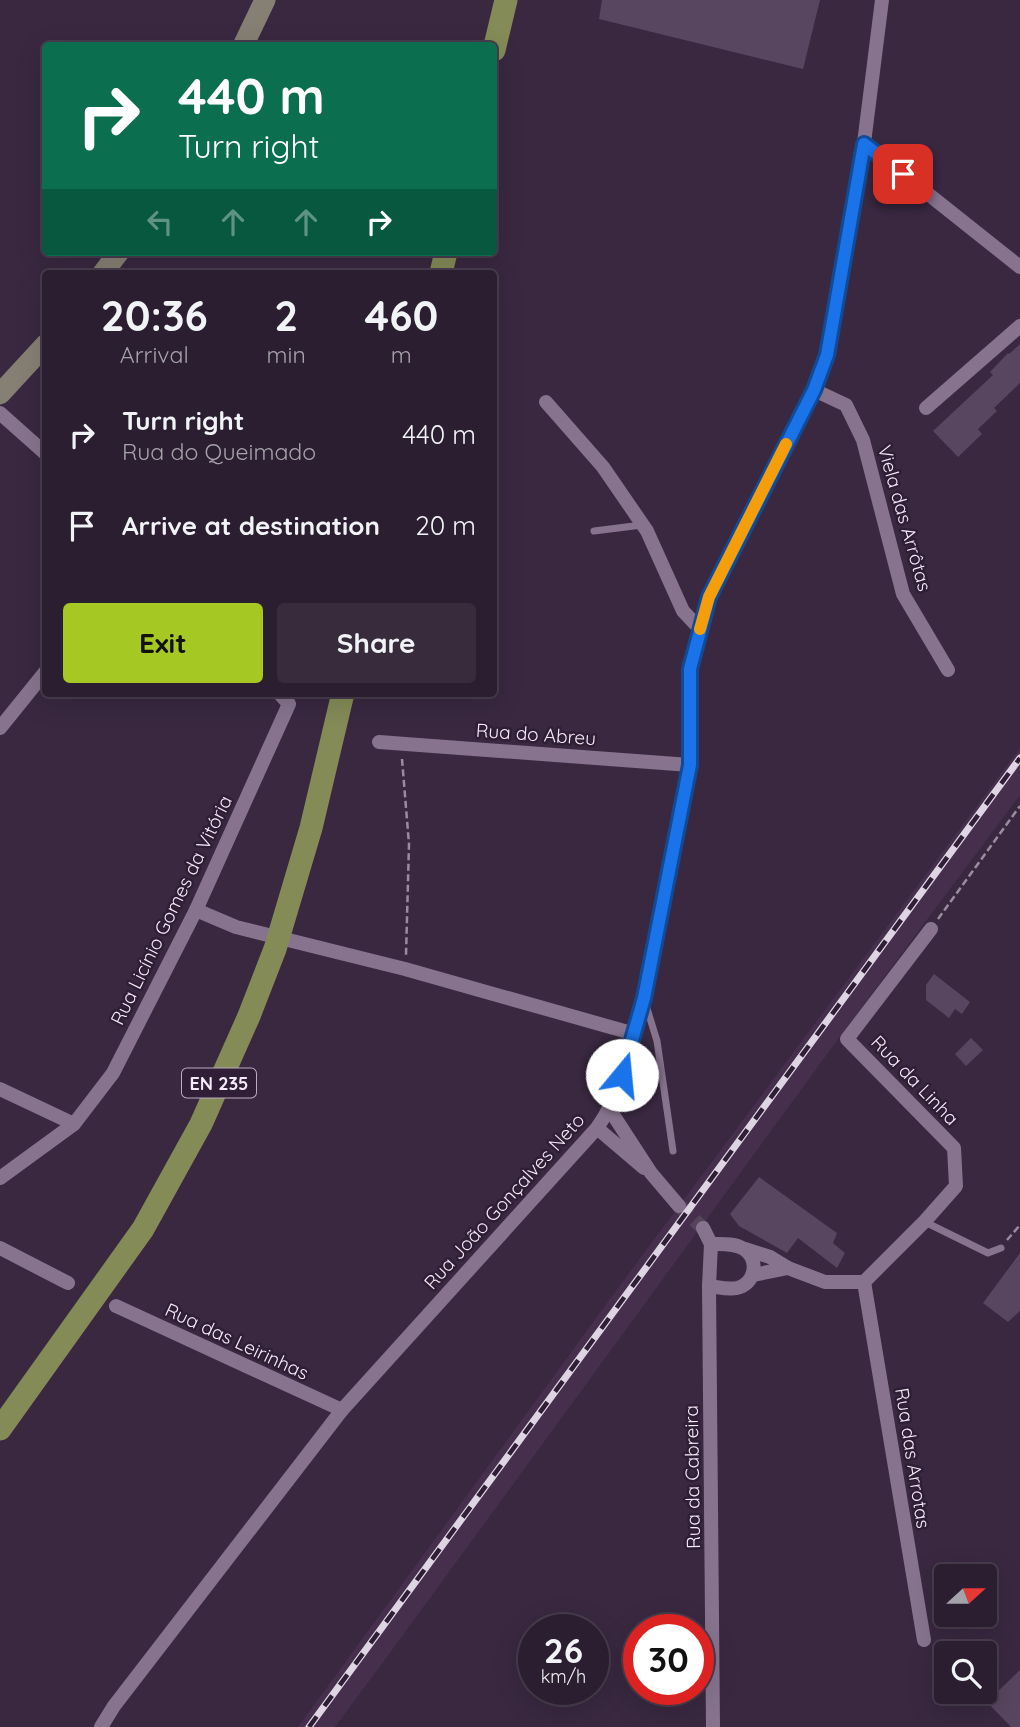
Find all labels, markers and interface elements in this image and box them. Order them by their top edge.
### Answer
text: 440 m [178,65,325,126]
icon: right [63,70,154,161]
text: Turn right [178,126,319,166]
pin [873,144,933,204]
icon: arrive [884,155,922,193]
icon: left [141,203,179,241]
icon: ahead [214,203,252,241]
icon: ahead [287,203,325,241]
icon: right [360,203,398,241]
text: 20:36 [101,289,208,342]
text: 2 [274,289,298,342]
text: 460 [364,289,438,342]
text: Arrival [120,340,189,369]
text: min [267,340,306,369]
text: m [391,340,412,369]
text: Turn right [122,404,244,437]
icon: right [63,416,101,454]
text: 440 m [402,418,476,451]
text: Rua do Queimado [122,437,316,466]
street label: Viela das Arrôtas [873,442,937,594]
icon: arrive [63,507,101,545]
text: Arrive at destination [122,509,380,542]
text: 20 m [415,509,476,542]
button: Exit [63,603,263,683]
button: Share [277,603,476,683]
street label: Rua do Abreu [475,718,597,750]
street label: Rua Licínio Gomes da Vitória [105,791,237,1029]
street label: Rua da Linha [866,1030,964,1130]
position arrow [585,1038,659,1112]
road number: EN 235 [182,1068,256,1098]
street label: Rua João Gonçalves Neto [419,1108,589,1294]
street label: Rua das Leirinhas [161,1297,313,1385]
street label: Rua das Arrotas [890,1386,936,1530]
street label: Rua da Cabreira [679,1405,705,1549]
north arrow [934,1564,998,1628]
map controls [934,1564,997,1704]
speed limit sign: 30 [623,1614,714,1705]
text: 26 [544,1628,583,1672]
button: search [934,1641,997,1704]
text: km/h [541,1665,586,1688]

